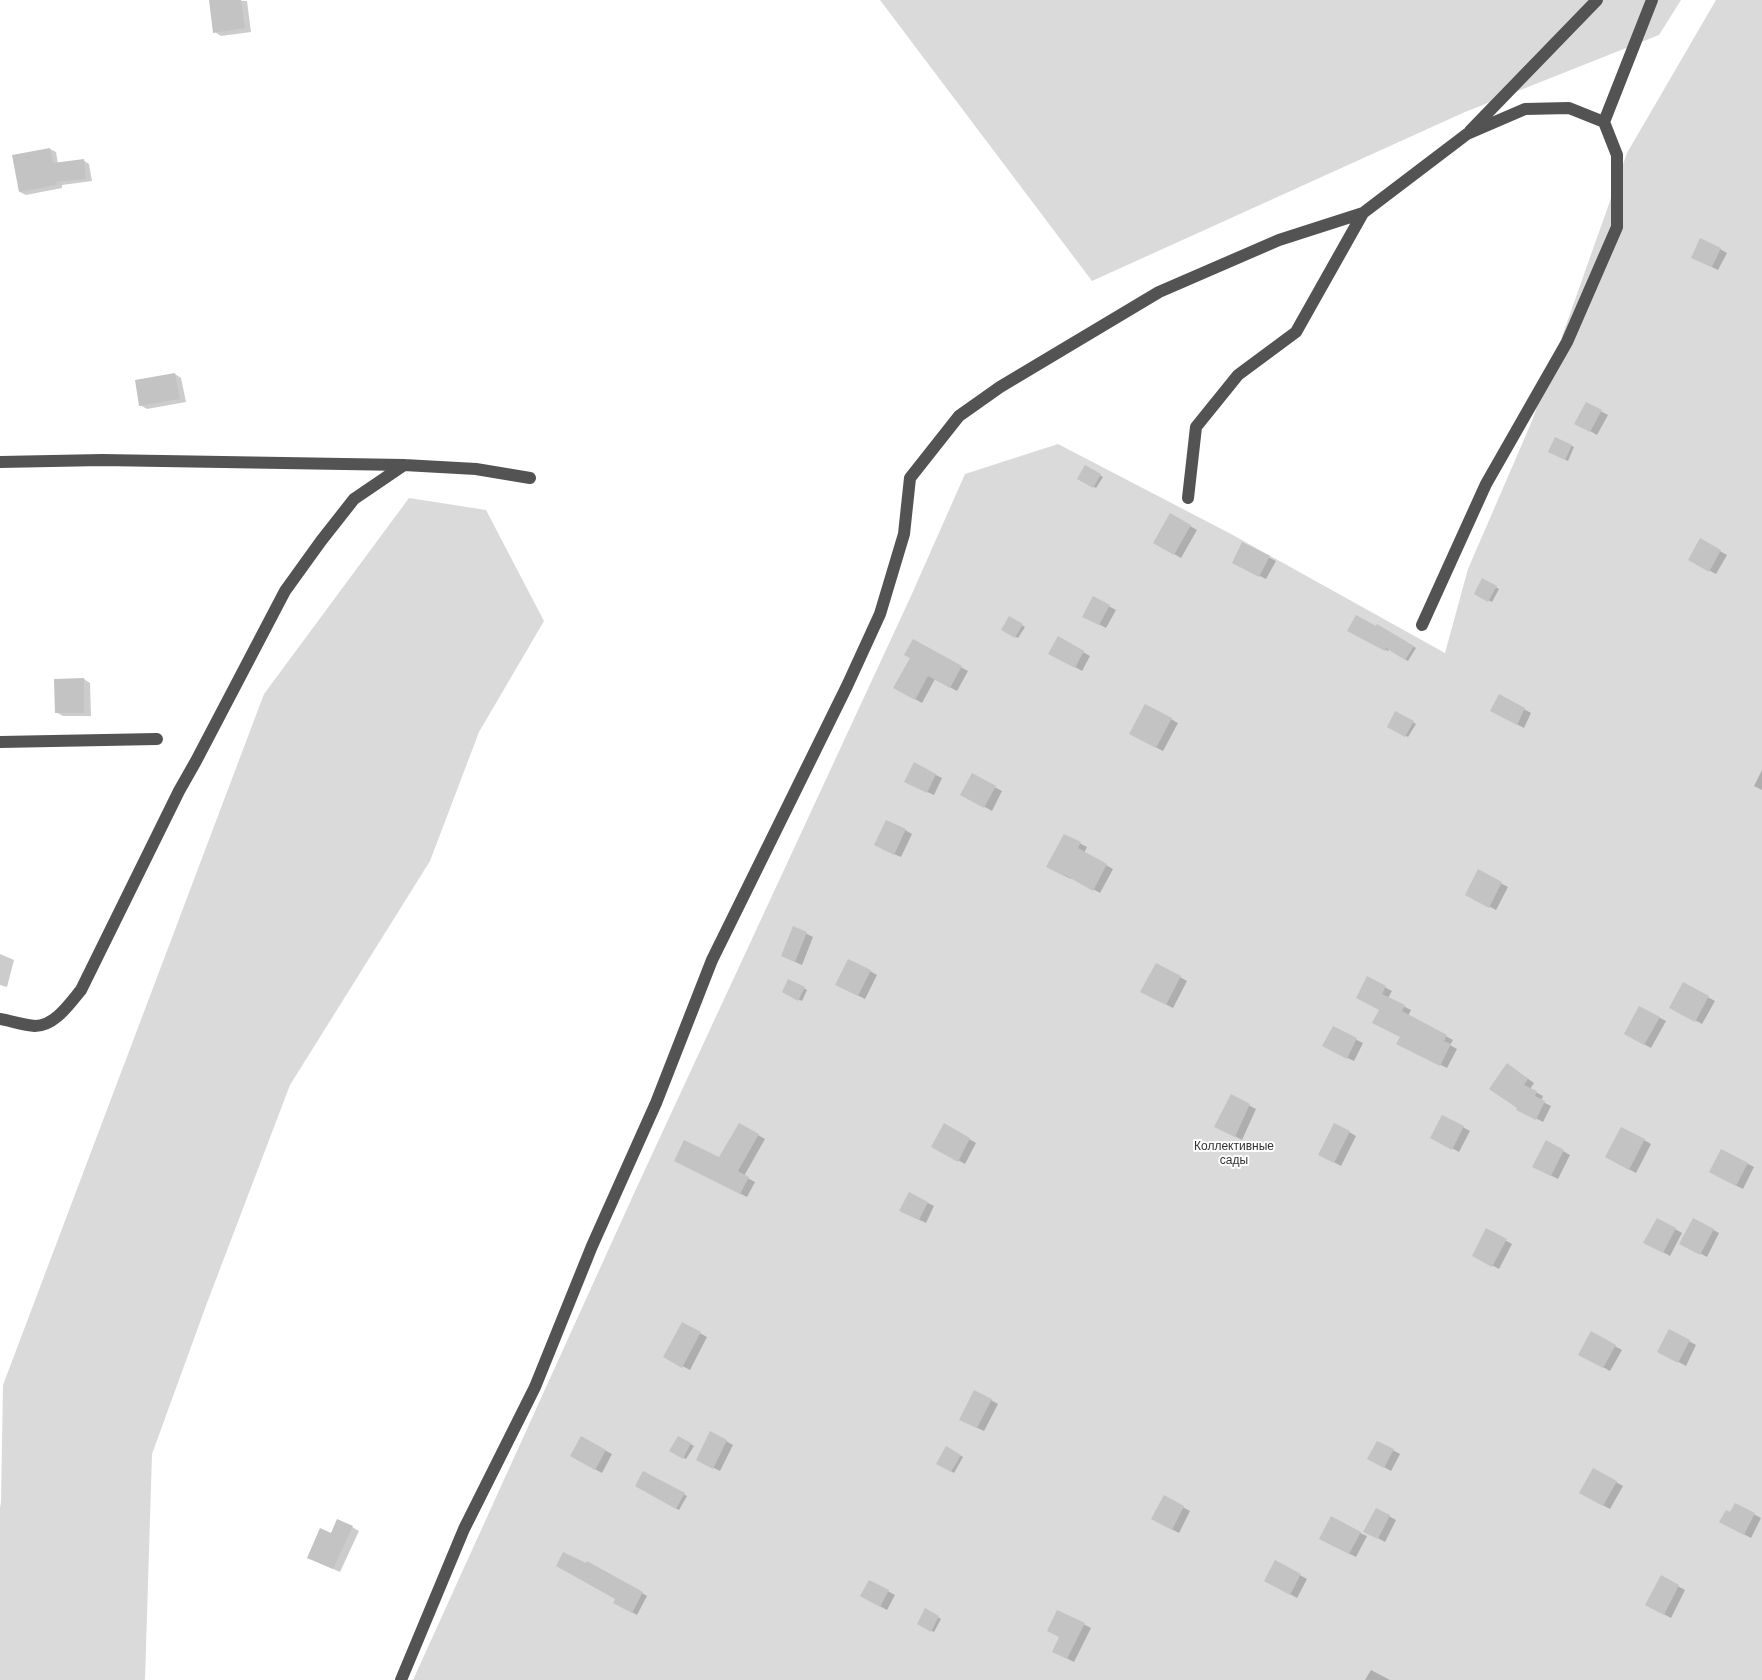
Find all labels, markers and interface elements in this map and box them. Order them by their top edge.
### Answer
park label: Коллективные сады [1194,1139,1274,1167]

